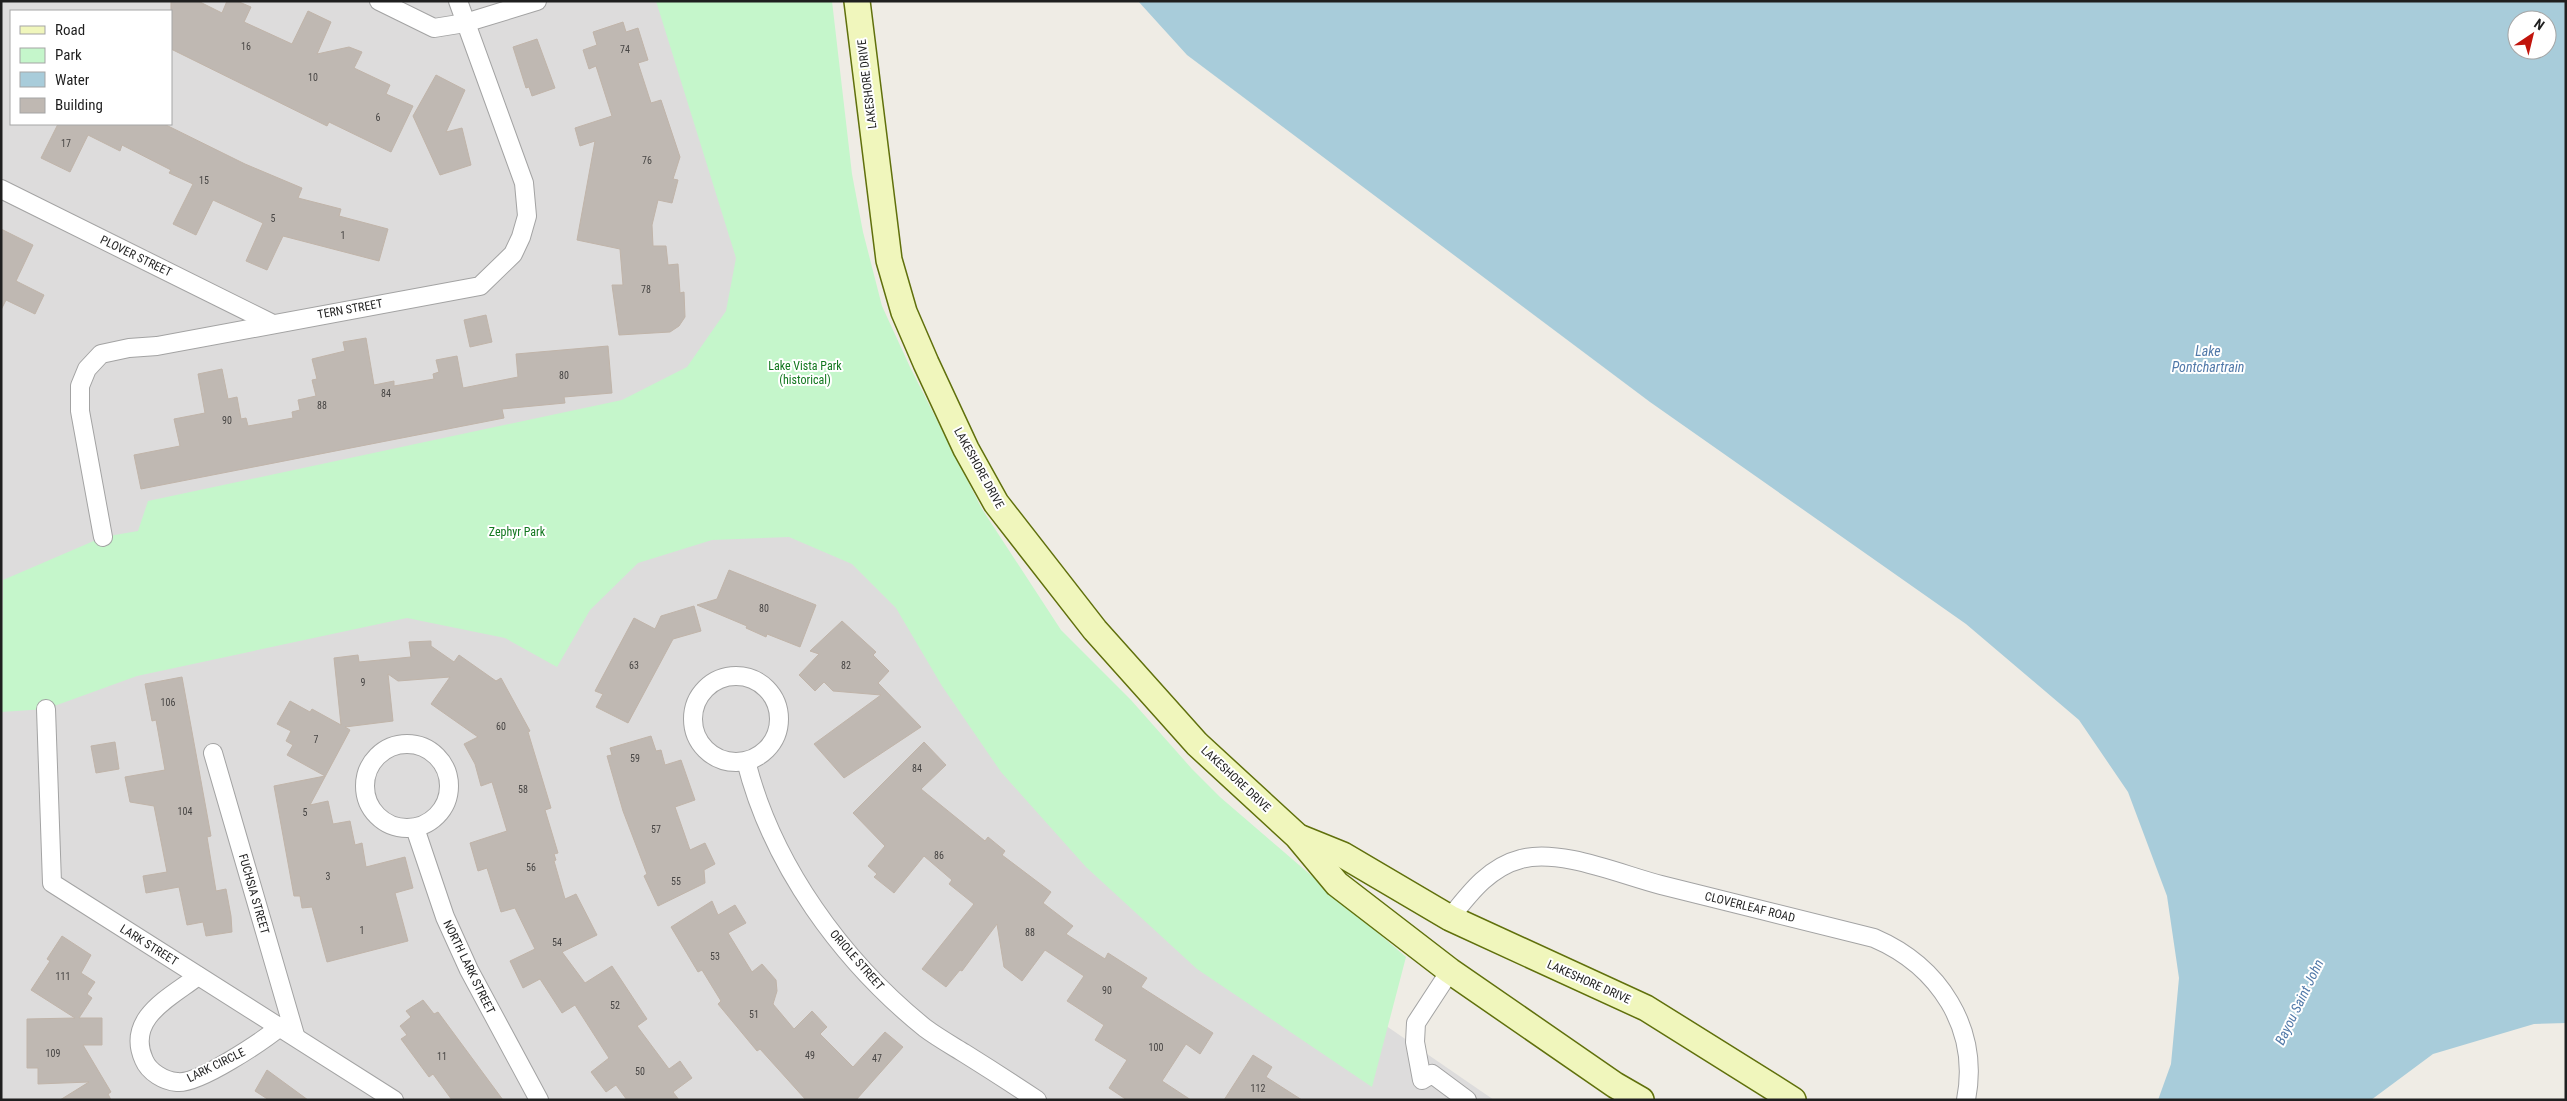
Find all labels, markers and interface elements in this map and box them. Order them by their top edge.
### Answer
legend [10,10,172,125]
north arrow [2507,10,2557,60]
text: N [2531,15,2548,33]
text: Road [55,21,85,39]
street label: LAKESHORE DRIVE [855,38,879,130]
house number: 16 [241,41,251,52]
house number: 74 [620,44,630,55]
text: Park [55,46,82,64]
text: Water [55,71,90,89]
house number: 10 [308,72,318,83]
text: Building [55,96,103,114]
house number: 6 [376,112,381,123]
house number: 17 [61,138,71,149]
house number: 76 [642,155,652,166]
house number: 15 [199,175,209,186]
house number: 5 [271,213,276,224]
house number: 1 [341,230,345,241]
street label: PLOVER STREET [98,233,174,279]
house number: 78 [641,284,651,295]
street label: TERN STREET [316,296,384,322]
water label: Lake Pontchartrain [2172,343,2244,375]
park label: Lake Vista Park (historical) [768,359,842,387]
house number: 80 [559,370,569,381]
house number: 84 [381,388,391,399]
house number: 88 [317,400,327,411]
house number: 90 [222,415,232,426]
street label: LAKESHORE DRIVE [951,425,1007,511]
park label: Zephyr Park [489,525,546,539]
house number: 80 [759,603,769,614]
house number: 63 [629,660,639,671]
house number: 82 [841,660,851,671]
house number: 9 [361,677,366,688]
house number: 106 [161,697,175,708]
house number: 60 [496,721,506,732]
house number: 7 [314,734,319,745]
street label: LAKESHORE DRIVE [1198,743,1274,815]
house number: 59 [630,753,640,764]
house number: 84 [912,763,922,774]
house number: 58 [518,784,528,795]
house number: 104 [178,806,192,817]
house number: 5 [303,807,308,818]
house number: 57 [651,824,661,835]
house number: 86 [934,850,944,861]
street label: FUCHSIA STREET [236,852,272,936]
house number: 56 [526,862,536,873]
house number: 3 [326,871,331,882]
house number: 55 [671,876,681,887]
street label: CLOVERLEAF ROAD [1703,889,1797,925]
street label: NORTH LARK STREET [440,918,498,1016]
street label: LARK STREET [117,922,181,968]
house number: 1 [360,925,364,936]
street label: ORIOLE STREET [827,927,887,993]
house number: 88 [1025,927,1035,938]
house number: 54 [552,937,562,948]
house number: 53 [710,951,720,962]
street label: LAKESHORE DRIVE [1545,957,1633,1007]
water label: Bayou Saint John [2271,957,2327,1047]
house number: 111 [56,971,70,982]
house number: 90 [1102,985,1112,996]
house number: 52 [610,1000,620,1011]
house number: 51 [749,1009,759,1020]
house number: 100 [1149,1042,1163,1053]
street label: LARK CIRCLE [185,1045,247,1085]
house number: 109 [46,1048,60,1059]
house number: 49 [805,1050,815,1061]
house number: 11 [437,1051,447,1062]
house number: 47 [872,1053,882,1064]
house number: 50 [635,1066,645,1077]
house number: 112 [1251,1083,1265,1094]

